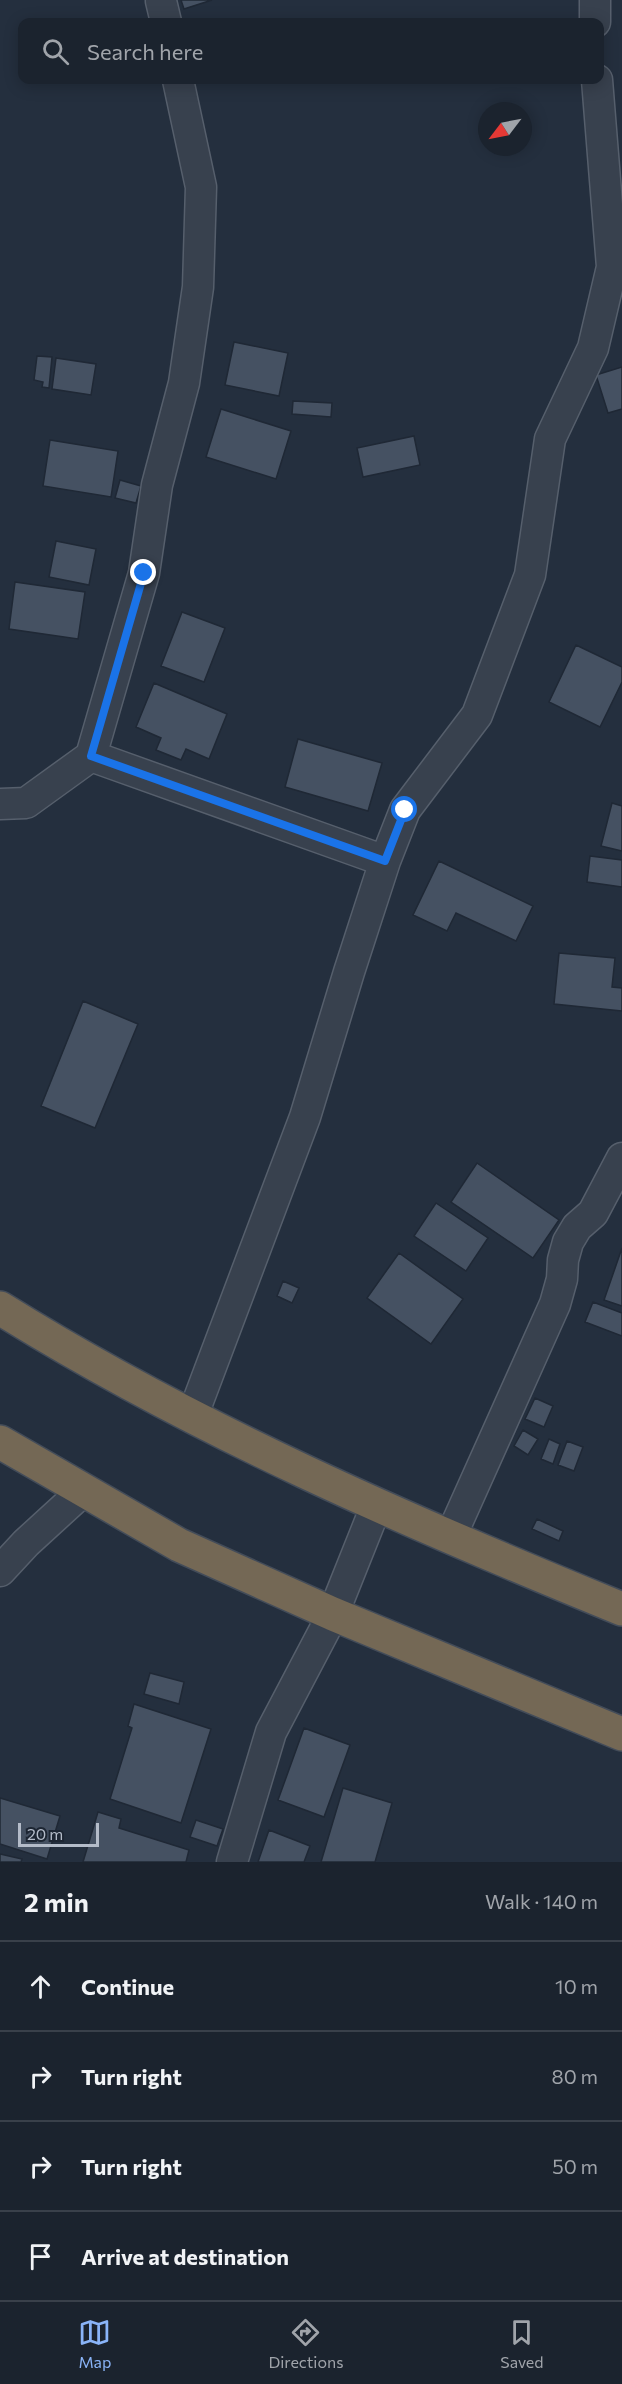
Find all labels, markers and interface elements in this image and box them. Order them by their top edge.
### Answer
search box [18,18,604,84]
icon: search [39,35,72,68]
text: Search here [87,38,203,65]
north arrow [478,102,532,156]
route end [130,559,156,585]
route start [391,796,417,822]
scale bar [18,1820,99,1848]
text: 20 m [27,1824,63,1843]
text: 2 min [24,1886,89,1917]
text: Walk · 140 m [485,1889,598,1913]
icon: ahead [24,1970,57,2003]
text: Continue [81,1973,174,2000]
text: 10 m [555,1974,598,1998]
icon: right [24,2060,57,2093]
text: Turn right [81,2063,182,2090]
text: 80 m [552,2064,598,2088]
icon: right [24,2150,57,2183]
text: Turn right [81,2153,182,2180]
text: 50 m [552,2154,598,2178]
icon: arrive [24,2240,57,2273]
text: Arrive at destination [81,2243,289,2270]
tab: Map [78,2316,111,2371]
tab: Directions [268,2316,343,2371]
tab: Saved [500,2316,544,2371]

